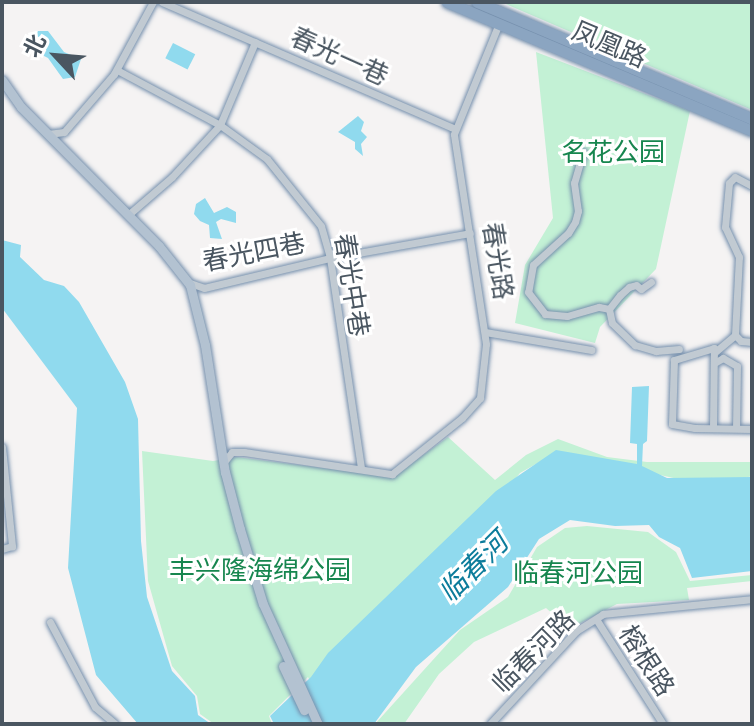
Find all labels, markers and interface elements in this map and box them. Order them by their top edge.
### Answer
street label: 凤凰路 [567,15,651,75]
north arrow [16,16,96,96]
street label: 春光一巷 [285,22,393,92]
text: 北 [17,29,52,62]
park label: 名花公园 [561,137,665,169]
street label: 春光路 [475,220,519,302]
street label: 春光四巷 [200,228,308,278]
street label: 春光中巷 [327,231,375,339]
water label: 临春河 [431,525,515,609]
park label: 丰兴隆海绵公园 [169,555,351,587]
park label: 临春河公园 [513,558,643,590]
street label: 临春河路 [486,604,582,700]
street label: 榕根路 [612,620,680,702]

